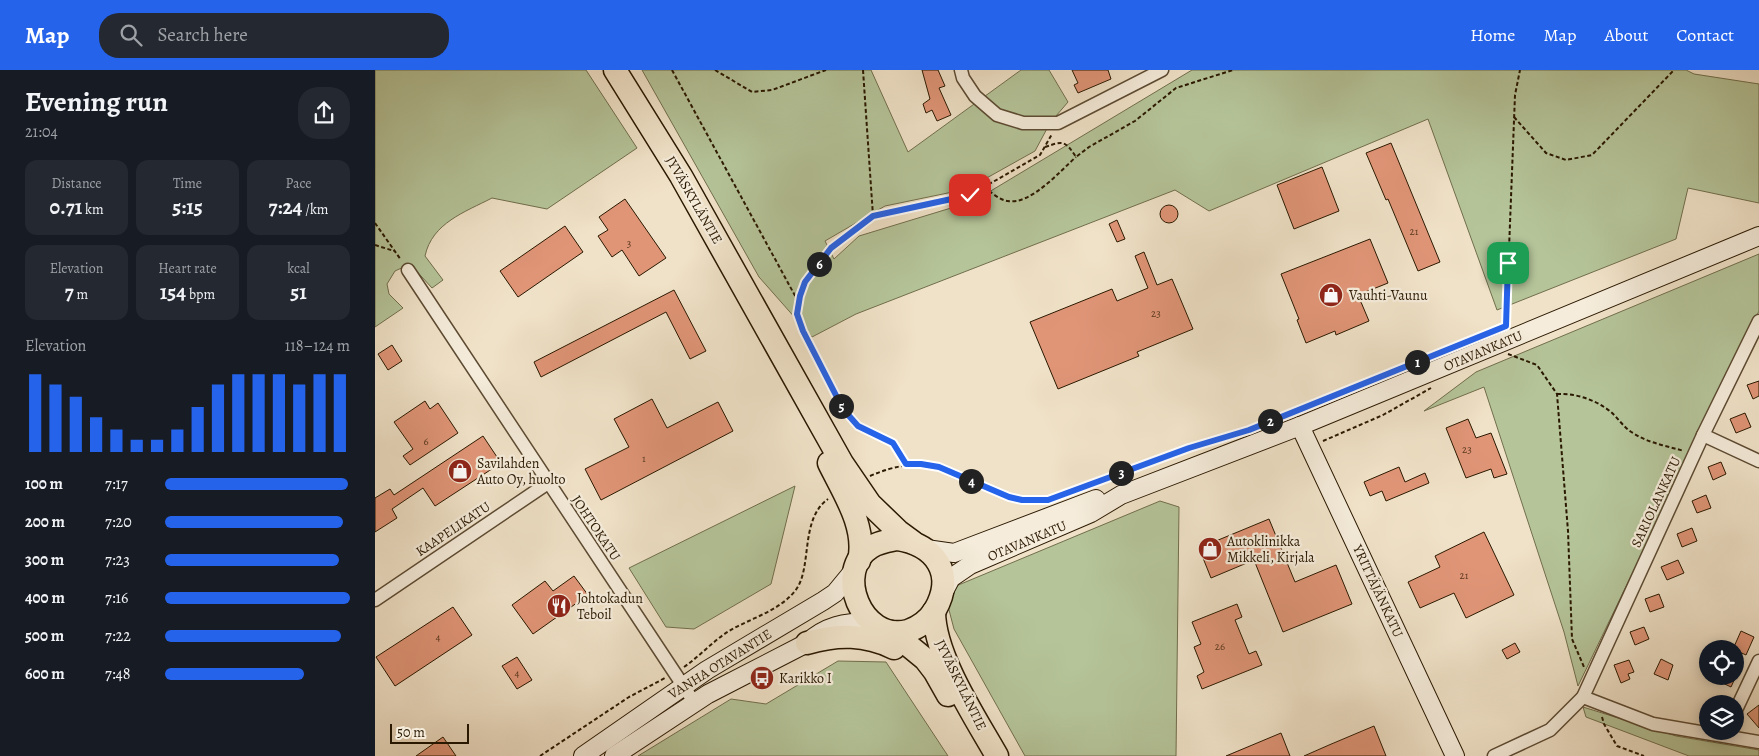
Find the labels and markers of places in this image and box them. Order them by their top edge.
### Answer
pin [949,174,991,216]
pin [1487,242,1529,284]
pin: 6 [807,252,831,276]
shop icon: Vauhti-Vaunu [1318,282,1344,308]
place label: Vauhti-Vaunu [1348,286,1428,305]
pin: 1 [1405,350,1429,374]
pin: 5 [829,394,853,418]
pin: 2 [1257,408,1283,434]
place label: Savilahden Auto Oy, huolto [476,454,566,489]
shop icon: Savilahden Auto Oy, huolto [447,458,473,484]
pin: 3 [1109,460,1133,486]
pin: 4 [959,468,983,494]
place label: Autoklinikka Mikkeli, Kirjala [1226,532,1315,567]
shop icon: Autoklinikka Mikkeli, Kirjala [1197,536,1223,562]
place label: Johtokadun Teboil [577,589,643,624]
restaurant icon: Johtokadun Teboil [546,593,572,619]
bus stop icon: Karikko I [749,665,775,691]
place label: Karikko I [779,669,832,688]

